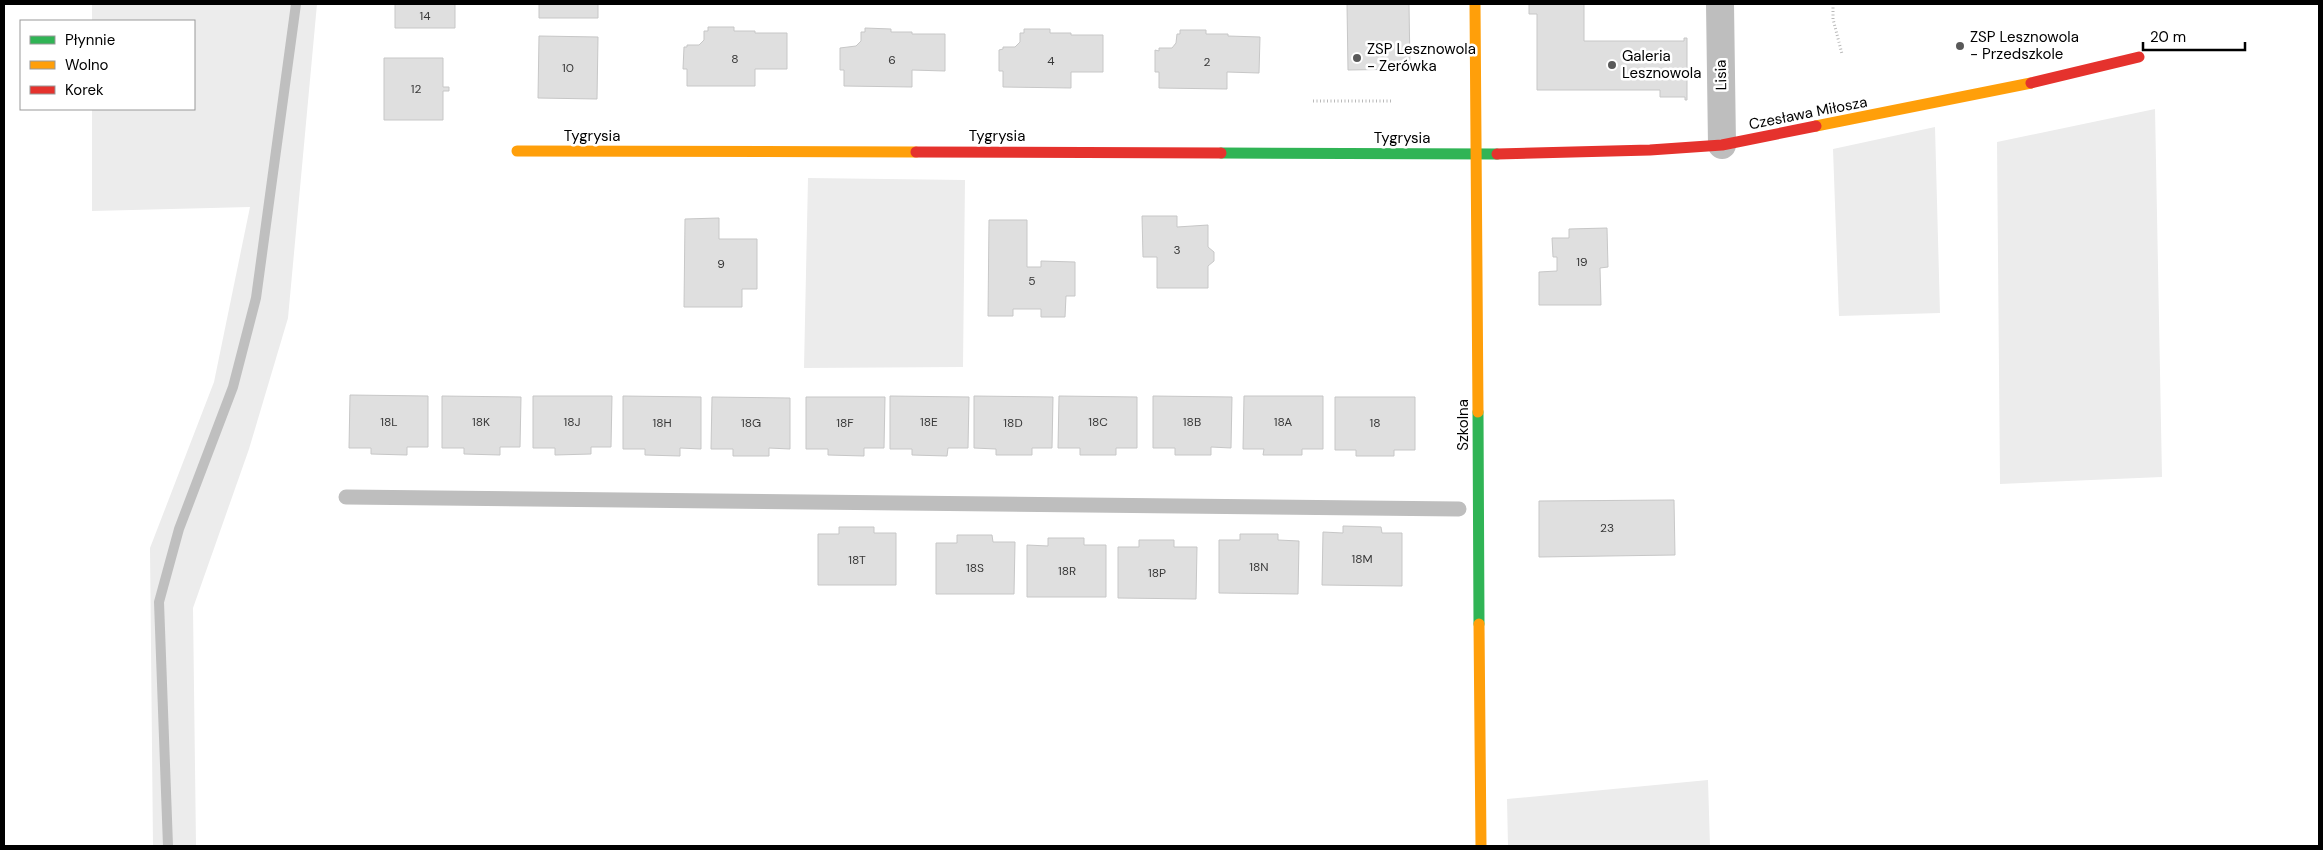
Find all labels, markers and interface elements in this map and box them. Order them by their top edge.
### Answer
house number: 14 [419,8,431,24]
legend [20,20,195,110]
scale bar [2143,20,2246,52]
place label: ZSP Lesznowola - Przedszkole [1970,27,2079,64]
text: 20 m [2150,27,2186,47]
text: Płynnie [65,30,115,50]
place label: ZSP Lesznowola - Zerówka [1367,39,1476,76]
marker: ZSP Lesznowola - Przedszkole [1954,40,1966,52]
place label: Galeria Lesznowola [1622,46,1701,83]
house number: 8 [731,51,739,67]
house number: 6 [888,52,896,68]
marker: ZSP Lesznowola - Zerówka [1351,52,1363,64]
house number: 4 [1047,53,1055,69]
house number: 2 [1204,54,1211,70]
text: Wolno [65,55,109,75]
marker: Galeria Lesznowola [1606,59,1618,71]
street label: Lisia [1711,59,1731,91]
house number: 10 [562,60,574,76]
text: Korek [65,80,104,100]
house number: 12 [411,81,421,97]
street label: Czesława Miłosza [1747,92,1869,134]
street label: Tygrysia [564,126,620,146]
street label: Tygrysia [969,126,1025,146]
street label: Tygrysia [1374,128,1430,148]
house number: 3 [1173,242,1181,258]
house number: 19 [1576,254,1588,270]
house number: 9 [717,256,725,272]
house number: 5 [1028,273,1036,289]
street label: Szkolna [1453,399,1473,451]
house number: 18L [380,414,398,430]
house number: 18K [472,414,490,430]
house number: 18J [563,414,581,430]
house number: 18E [920,414,938,430]
house number: 18C [1088,414,1108,430]
house number: 18B [1183,414,1201,430]
house number: 18A [1274,414,1292,430]
house number: 18H [652,415,672,431]
house number: 18G [741,415,761,431]
house number: 18F [836,415,854,431]
house number: 18D [1003,415,1023,431]
house number: 18 [1369,415,1381,431]
house number: 23 [1600,520,1614,536]
house number: 18M [1351,551,1373,567]
house number: 18T [848,552,866,568]
house number: 18N [1249,559,1269,575]
house number: 18S [966,560,984,576]
house number: 18R [1058,563,1076,579]
house number: 18P [1148,565,1166,581]

